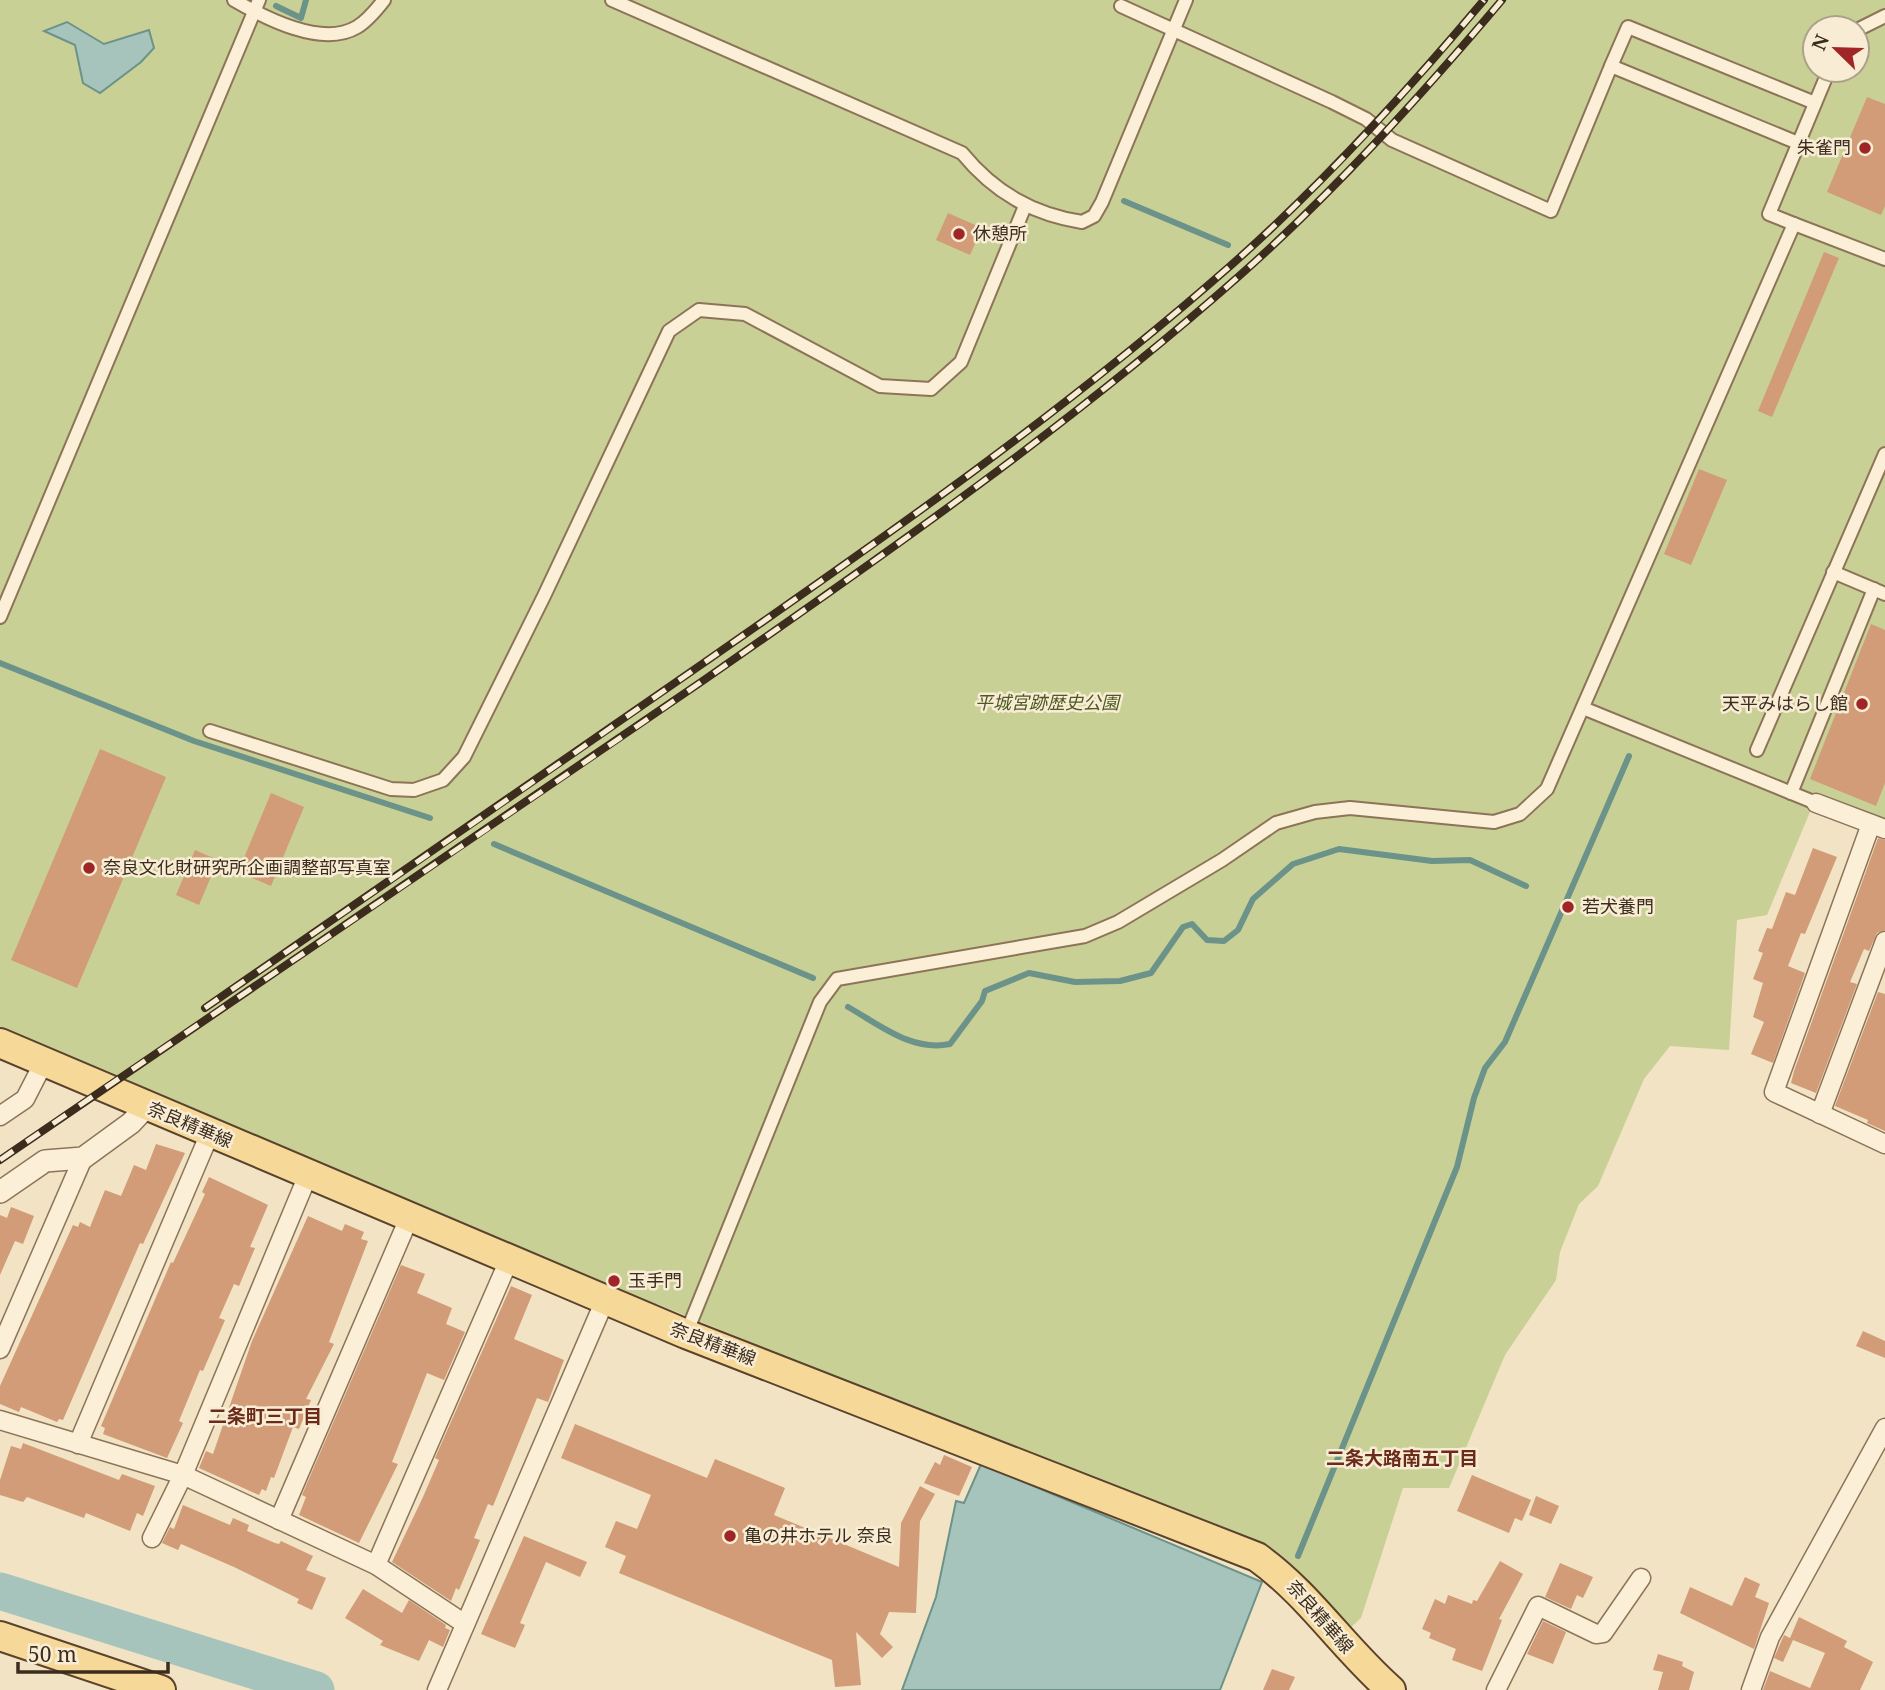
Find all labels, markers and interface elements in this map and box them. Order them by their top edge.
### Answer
north arrow [1801,14,1871,84]
text: N [1805,30,1835,54]
place label: 朱雀門 [1797,135,1851,159]
marker: 朱雀門 [1857,140,1873,156]
place label: 休憩所 [973,221,1027,245]
marker: 休憩所 [951,226,967,242]
park label: 平城宮跡歴史公園 [975,690,1122,714]
place label: 天平みはらし館 [1722,691,1848,715]
marker: 天平みはらし館 [1854,696,1870,712]
place label: 奈良文化財研究所企画調整部写真室 [103,855,391,879]
marker: 奈良文化財研究所企画調整部写真室 [81,860,97,876]
place label: 若犬養門 [1582,894,1654,918]
marker: 若犬養門 [1560,899,1576,915]
street label: 奈良精華線 [144,1095,237,1153]
place label: 玉手門 [628,1268,682,1292]
marker: 玉手門 [606,1273,622,1289]
street label: 奈良精華線 [667,1316,760,1370]
district label: 二条町三丁目 [208,1403,322,1429]
district label: 二条大路南五丁目 [1326,1445,1478,1471]
place label: 亀の井ホテル 奈良 [744,1523,893,1547]
marker: 亀の井ホテル 奈良 [722,1528,738,1544]
street label: 奈良精華線 [1282,1575,1359,1658]
scale bar [18,1630,168,1674]
text: 50 m [28,1640,77,1668]

